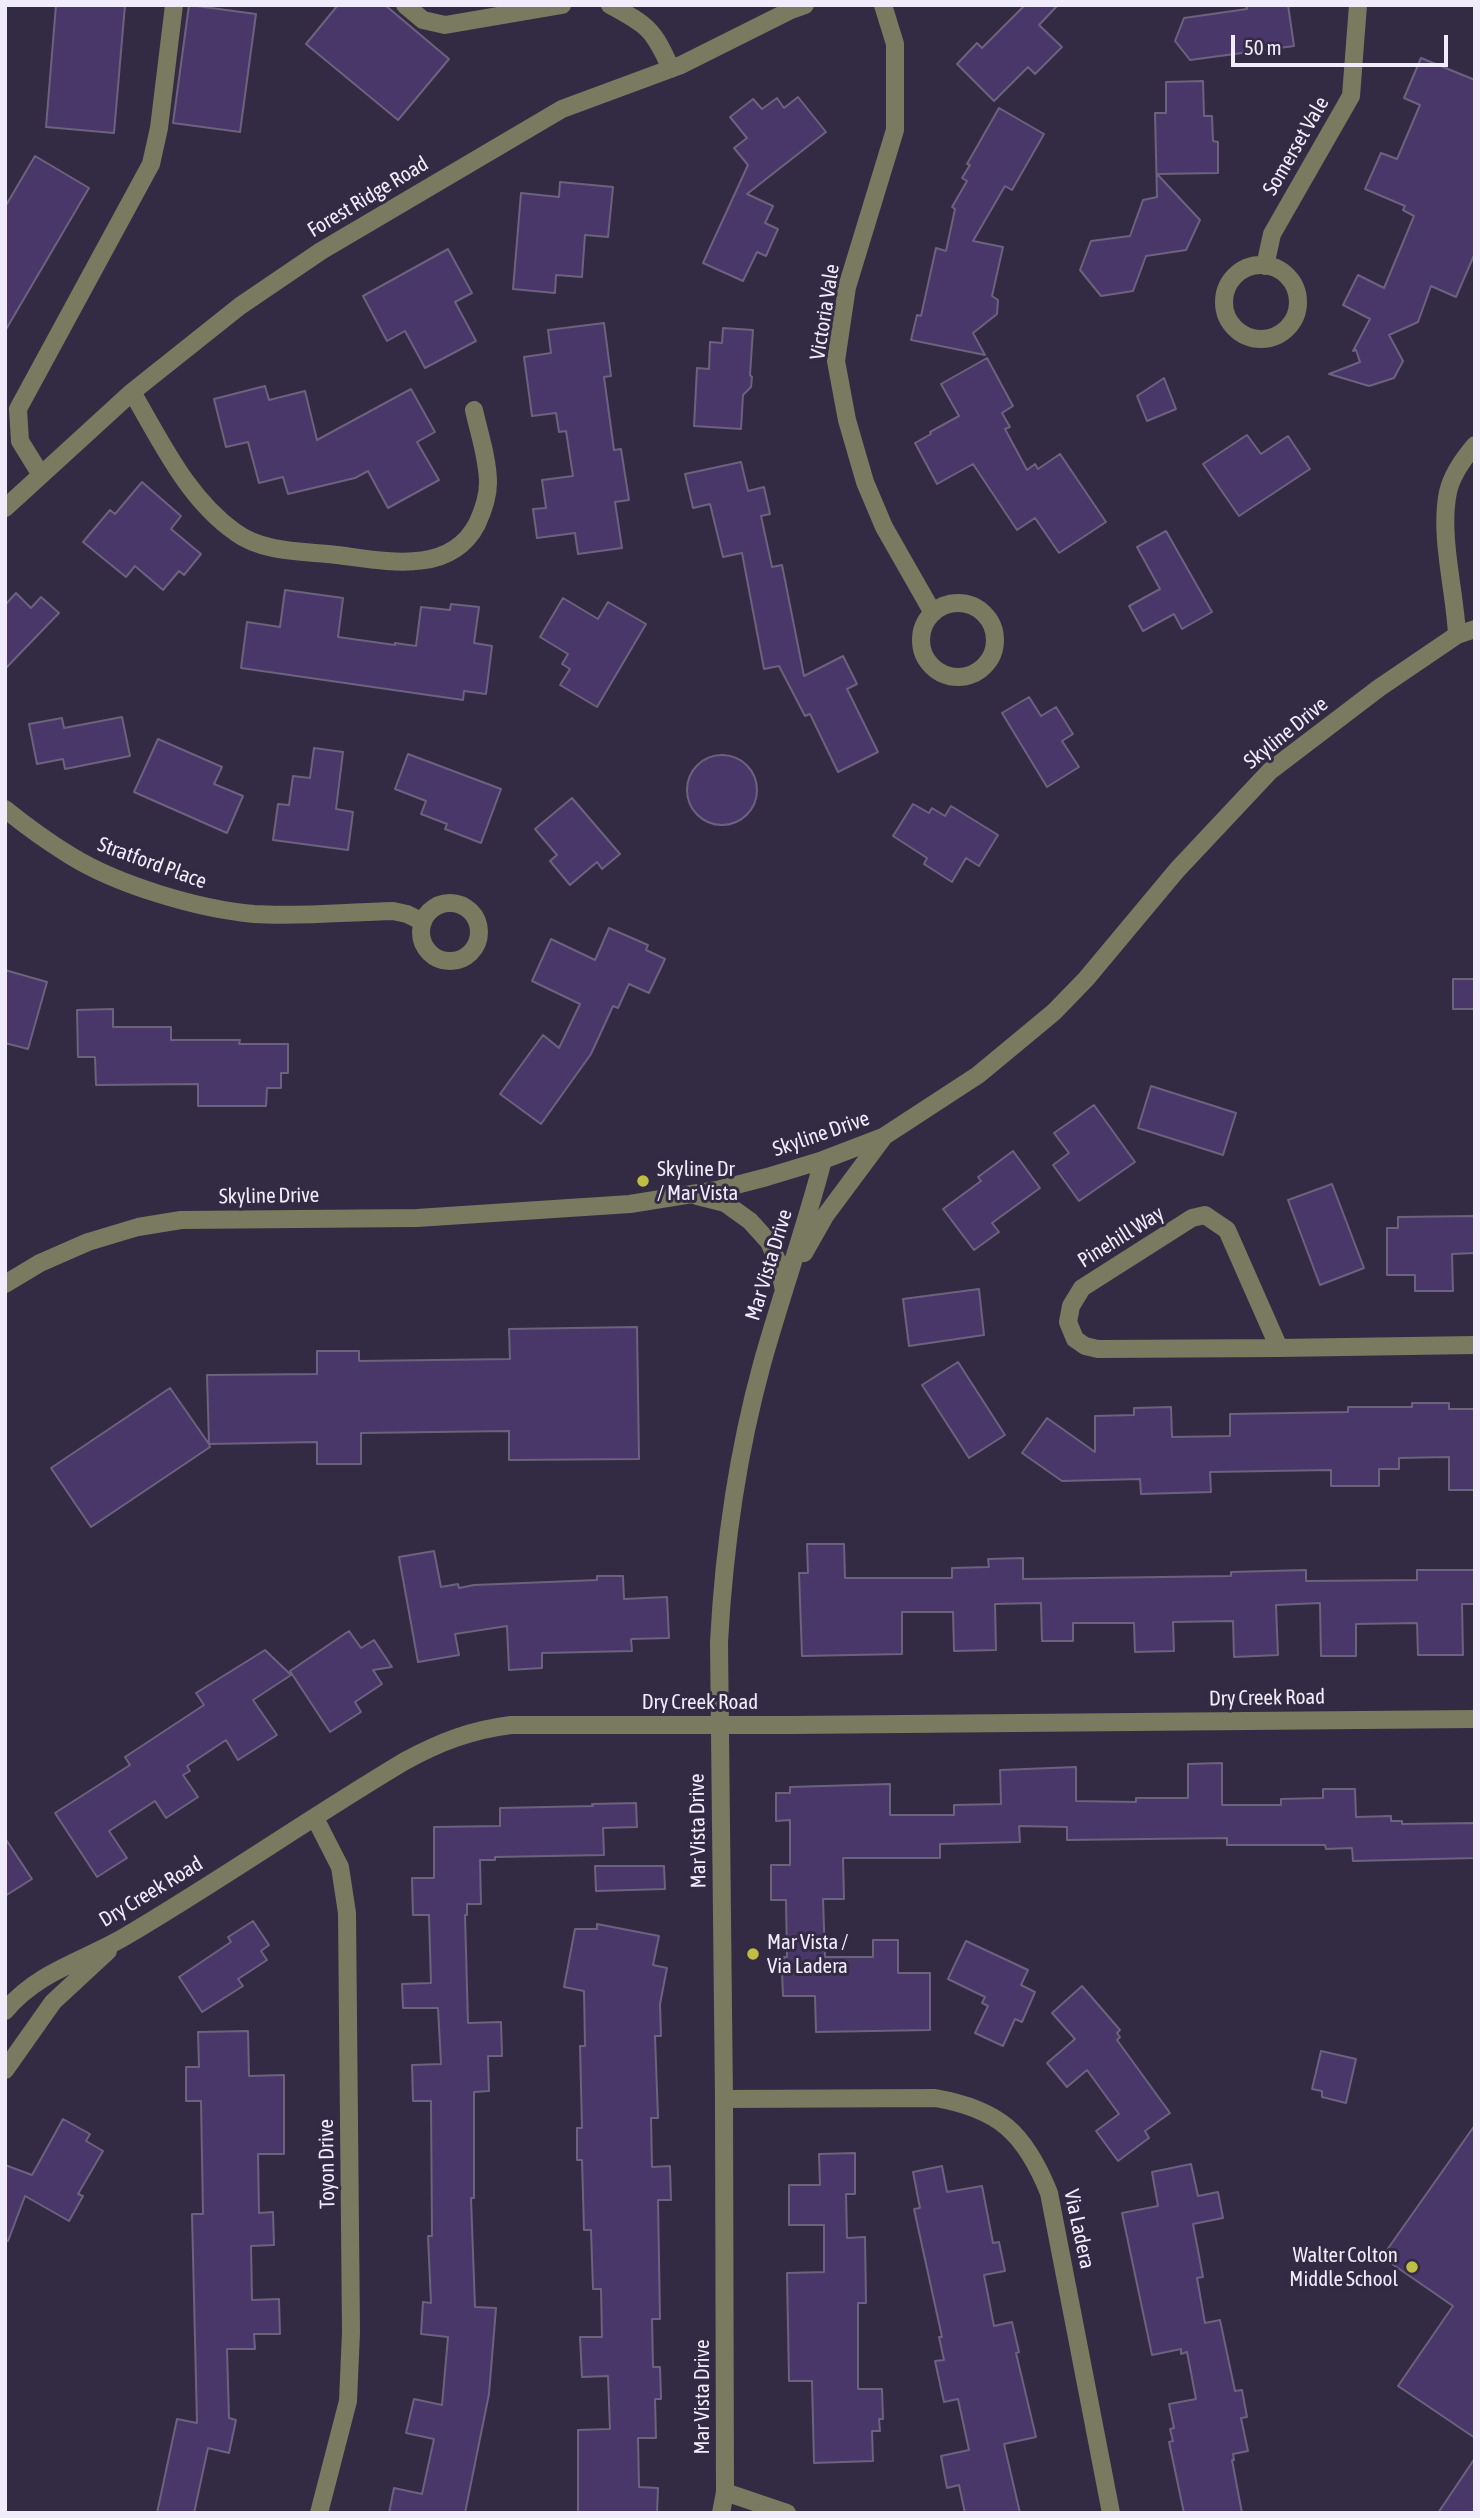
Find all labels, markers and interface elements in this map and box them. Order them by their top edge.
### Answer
scale bar [1235,21,1452,65]
text: 50 m [1244,35,1282,59]
street label: Somerset Vale [1258,92,1334,200]
street label: Forest Ridge Road [303,151,433,243]
street label: Victoria Vale [805,262,845,362]
street label: Skyline Drive [1239,692,1333,774]
street label: Stratford Place [94,832,210,894]
street label: Skyline Drive [769,1106,873,1162]
place label: Skyline Dr / Mar Vista [657,1156,738,1206]
marker: Skyline Dr / Mar Vista [635,1173,651,1189]
street label: Skyline Drive [219,1183,319,1209]
street label: Pinehill Way [1073,1201,1169,1273]
street label: Mar Vista Drive [740,1206,798,1324]
street label: Dry Creek Road [1209,1684,1325,1712]
street label: Dry Creek Road [642,1689,758,1715]
street label: Mar Vista Drive [684,1773,712,1889]
street label: Dry Creek Road [95,1851,207,1933]
place label: Mar Vista / Via Ladera [767,1929,848,1979]
marker: Mar Vista / Via Ladera [745,1946,761,1962]
street label: Toyon Drive [314,2119,340,2209]
street label: Via Ladera [1058,2187,1100,2271]
place label: Walter Colton Middle School [1289,2242,1398,2292]
marker: Walter Colton Middle School [1404,2259,1420,2275]
street label: Mar Vista Drive [689,2340,715,2454]

